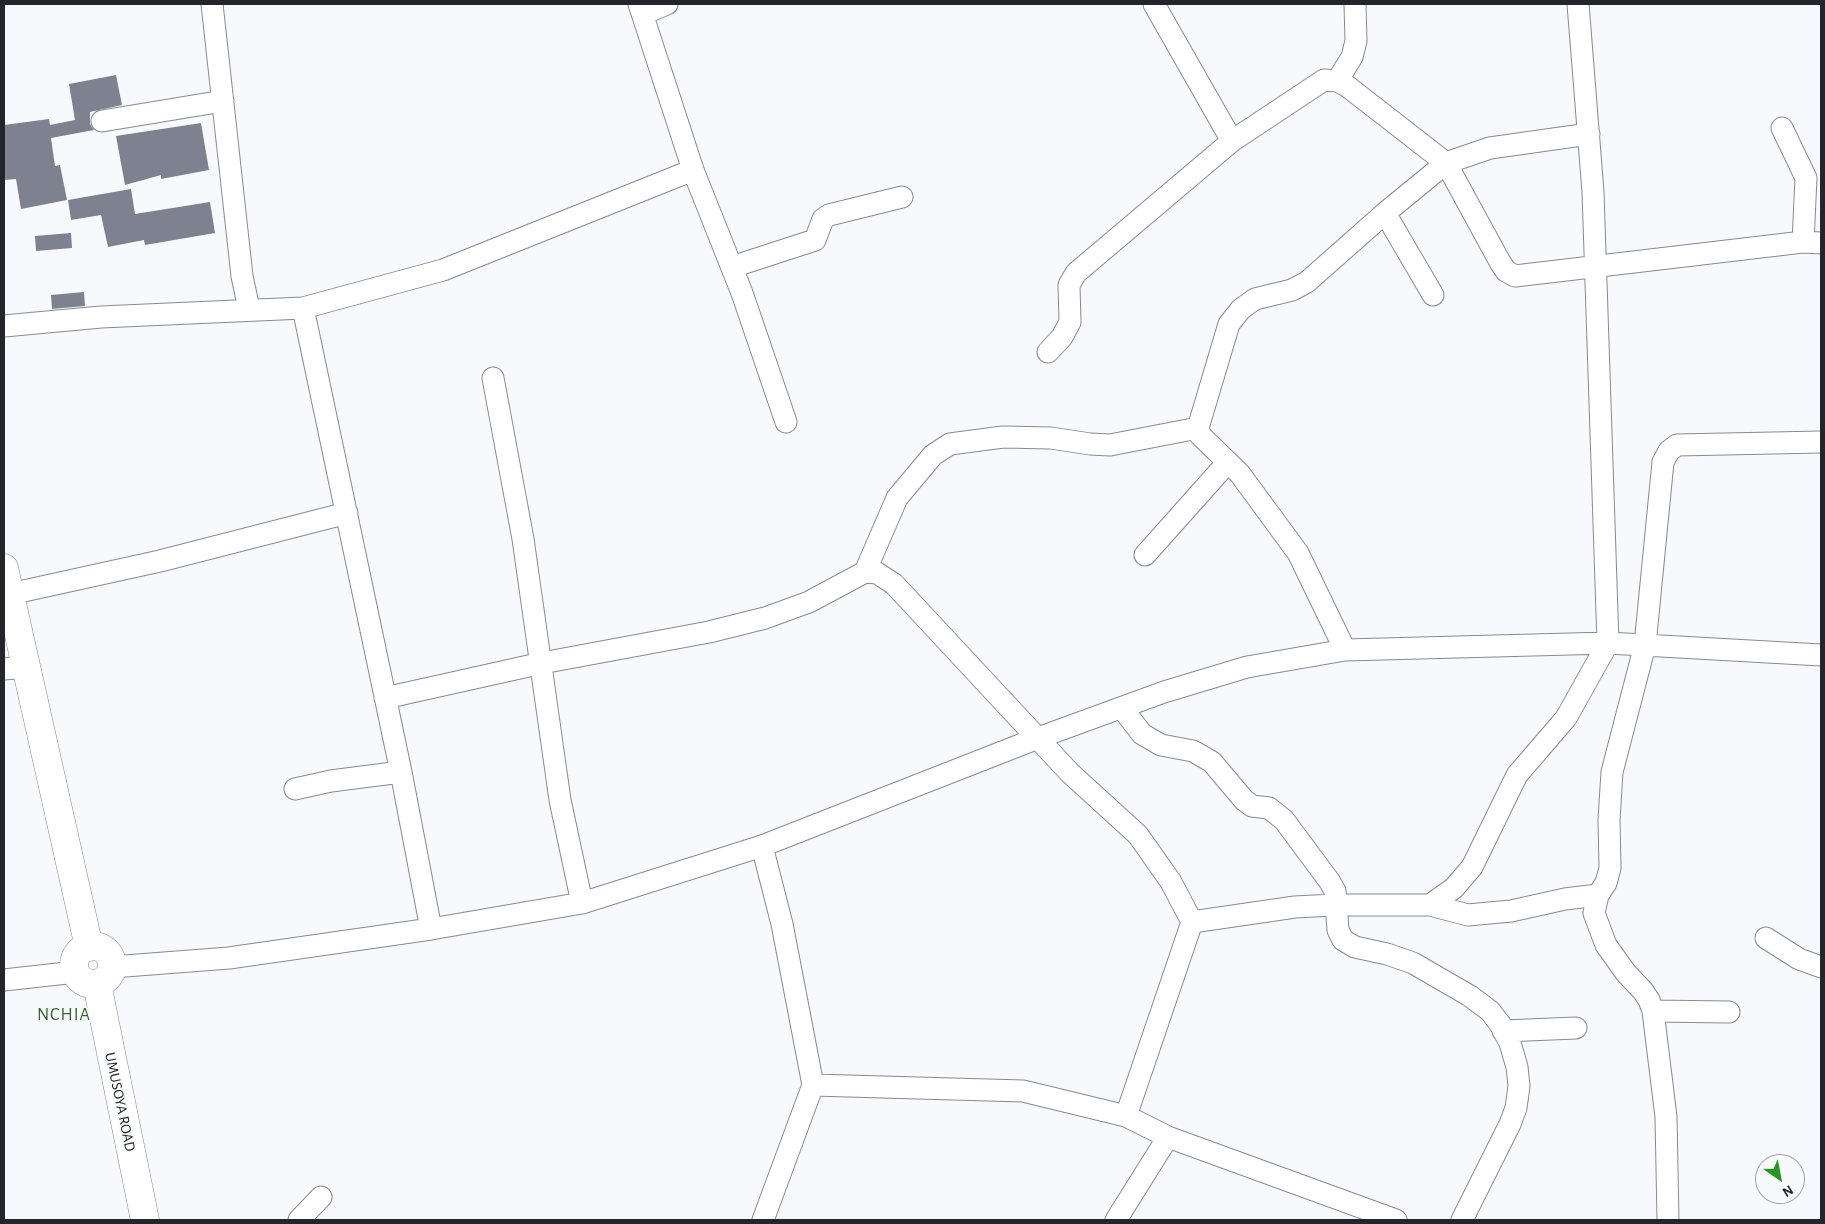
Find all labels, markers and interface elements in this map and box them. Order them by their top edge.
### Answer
district label: NCHIA [36,1004,92,1026]
street label: UMUSOYA ROAD [101,1051,139,1153]
north arrow [1755,1154,1805,1204]
text: N [1780,1182,1796,1199]

